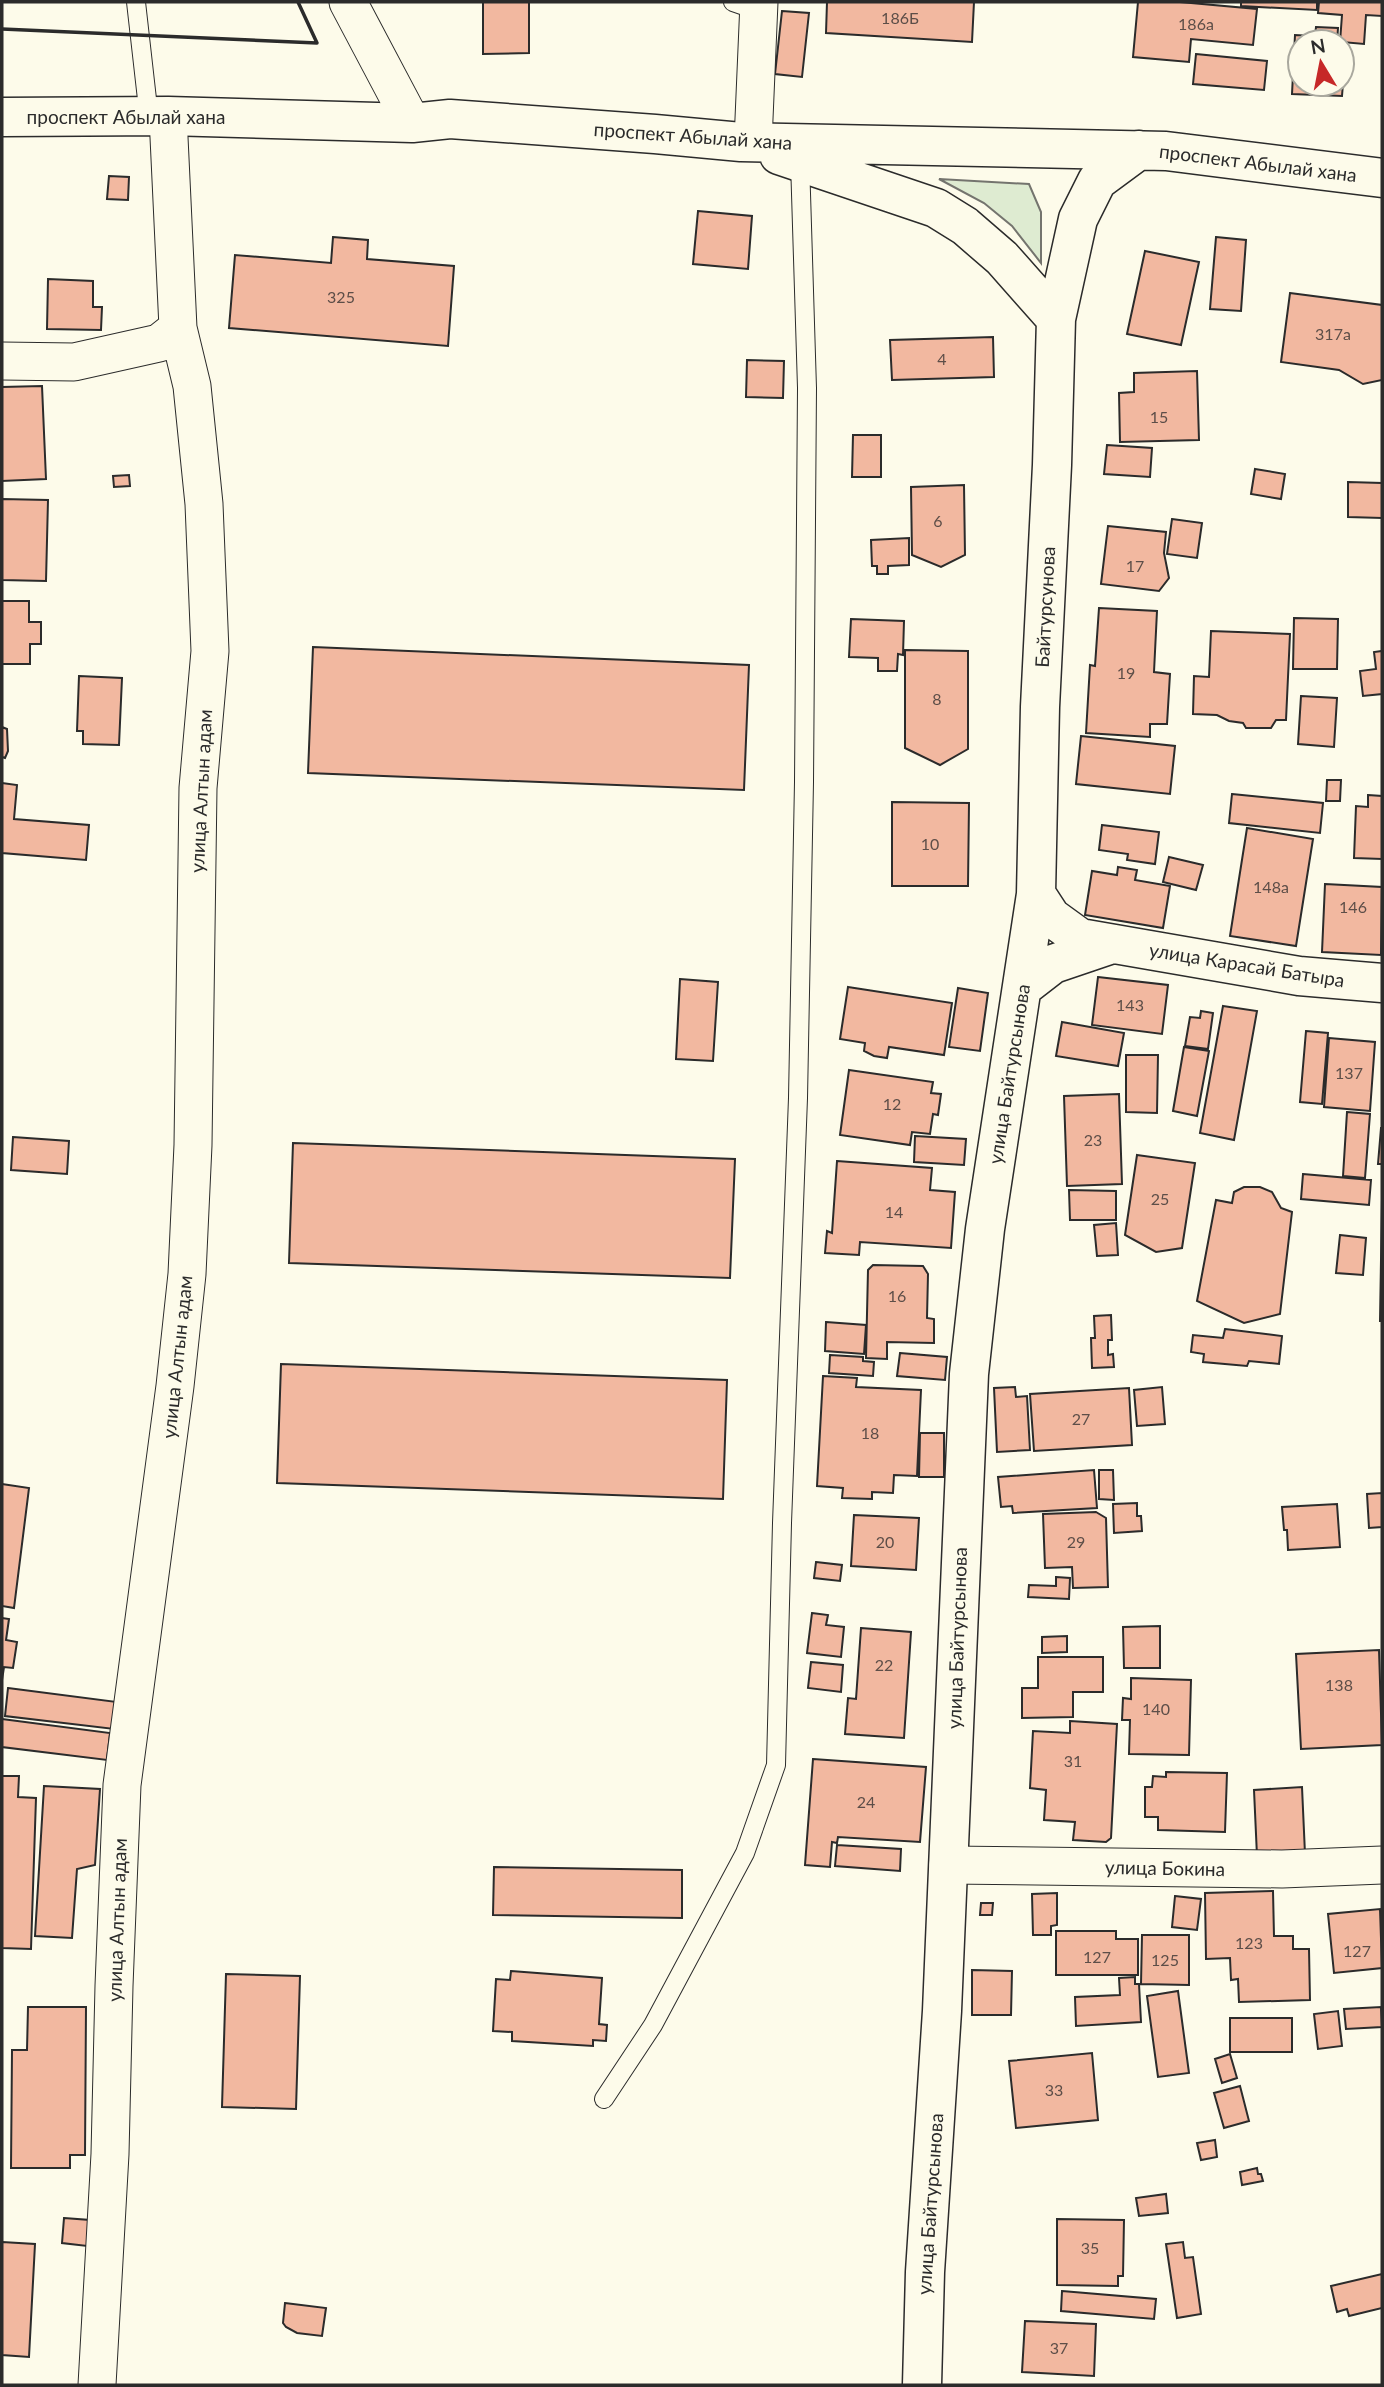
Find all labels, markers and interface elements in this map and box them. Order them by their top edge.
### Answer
house number: 186Б [881,8,919,27]
house number: 186а [1178,14,1214,33]
north arrow [1286,28,1356,98]
text: N [1309,33,1327,58]
street label: проспект Абылай хана [27,105,225,128]
street label: проспект Абылай хана [593,117,793,154]
street label: проспект Абылай хана [1158,139,1358,186]
house number: 325 [327,287,355,306]
house number: 317а [1315,324,1351,343]
house number: 4 [937,349,947,368]
house number: 15 [1150,407,1168,426]
house number: 6 [933,511,943,530]
street label: Байтурсунова [1030,546,1059,668]
house number: 17 [1126,556,1144,575]
house number: 19 [1117,663,1135,682]
house number: 8 [932,689,942,708]
street label: улица Алтын адам [185,709,216,873]
house number: 10 [921,834,939,853]
house number: 148а [1253,877,1289,896]
house number: 146 [1339,897,1367,916]
street label: улица Карасай Батыра [1148,938,1346,991]
street label: улица Байтурсынова [983,982,1034,1166]
house number: 143 [1116,995,1144,1014]
house number: 137 [1335,1063,1363,1082]
house number: 12 [883,1094,901,1113]
house number: 23 [1084,1130,1102,1149]
house number: 25 [1151,1189,1169,1208]
house number: 14 [885,1202,903,1221]
street label: улица Алтын адам [157,1274,196,1440]
house number: 16 [888,1286,906,1305]
house number: 27 [1072,1409,1090,1428]
house number: 18 [861,1423,879,1442]
house number: 20 [876,1532,894,1551]
house number: 29 [1067,1532,1085,1551]
street label: улица Байтурсынова [942,1547,971,1729]
house number: 22 [875,1655,893,1674]
house number: 138 [1325,1675,1353,1694]
house number: 140 [1142,1699,1170,1718]
house number: 31 [1064,1751,1082,1770]
house number: 24 [857,1792,875,1811]
street label: улица Алтын адам [102,1838,131,2002]
street label: улица Бокина [1105,1855,1225,1880]
house number: 123 [1235,1933,1263,1952]
house number: 127 [1343,1941,1371,1960]
house number: 127 [1083,1947,1111,1966]
house number: 125 [1151,1950,1179,1969]
house number: 33 [1045,2080,1063,2099]
street label: улица Байтурсынова [912,2112,947,2296]
house number: 35 [1081,2238,1099,2257]
house number: 37 [1050,2338,1068,2357]

